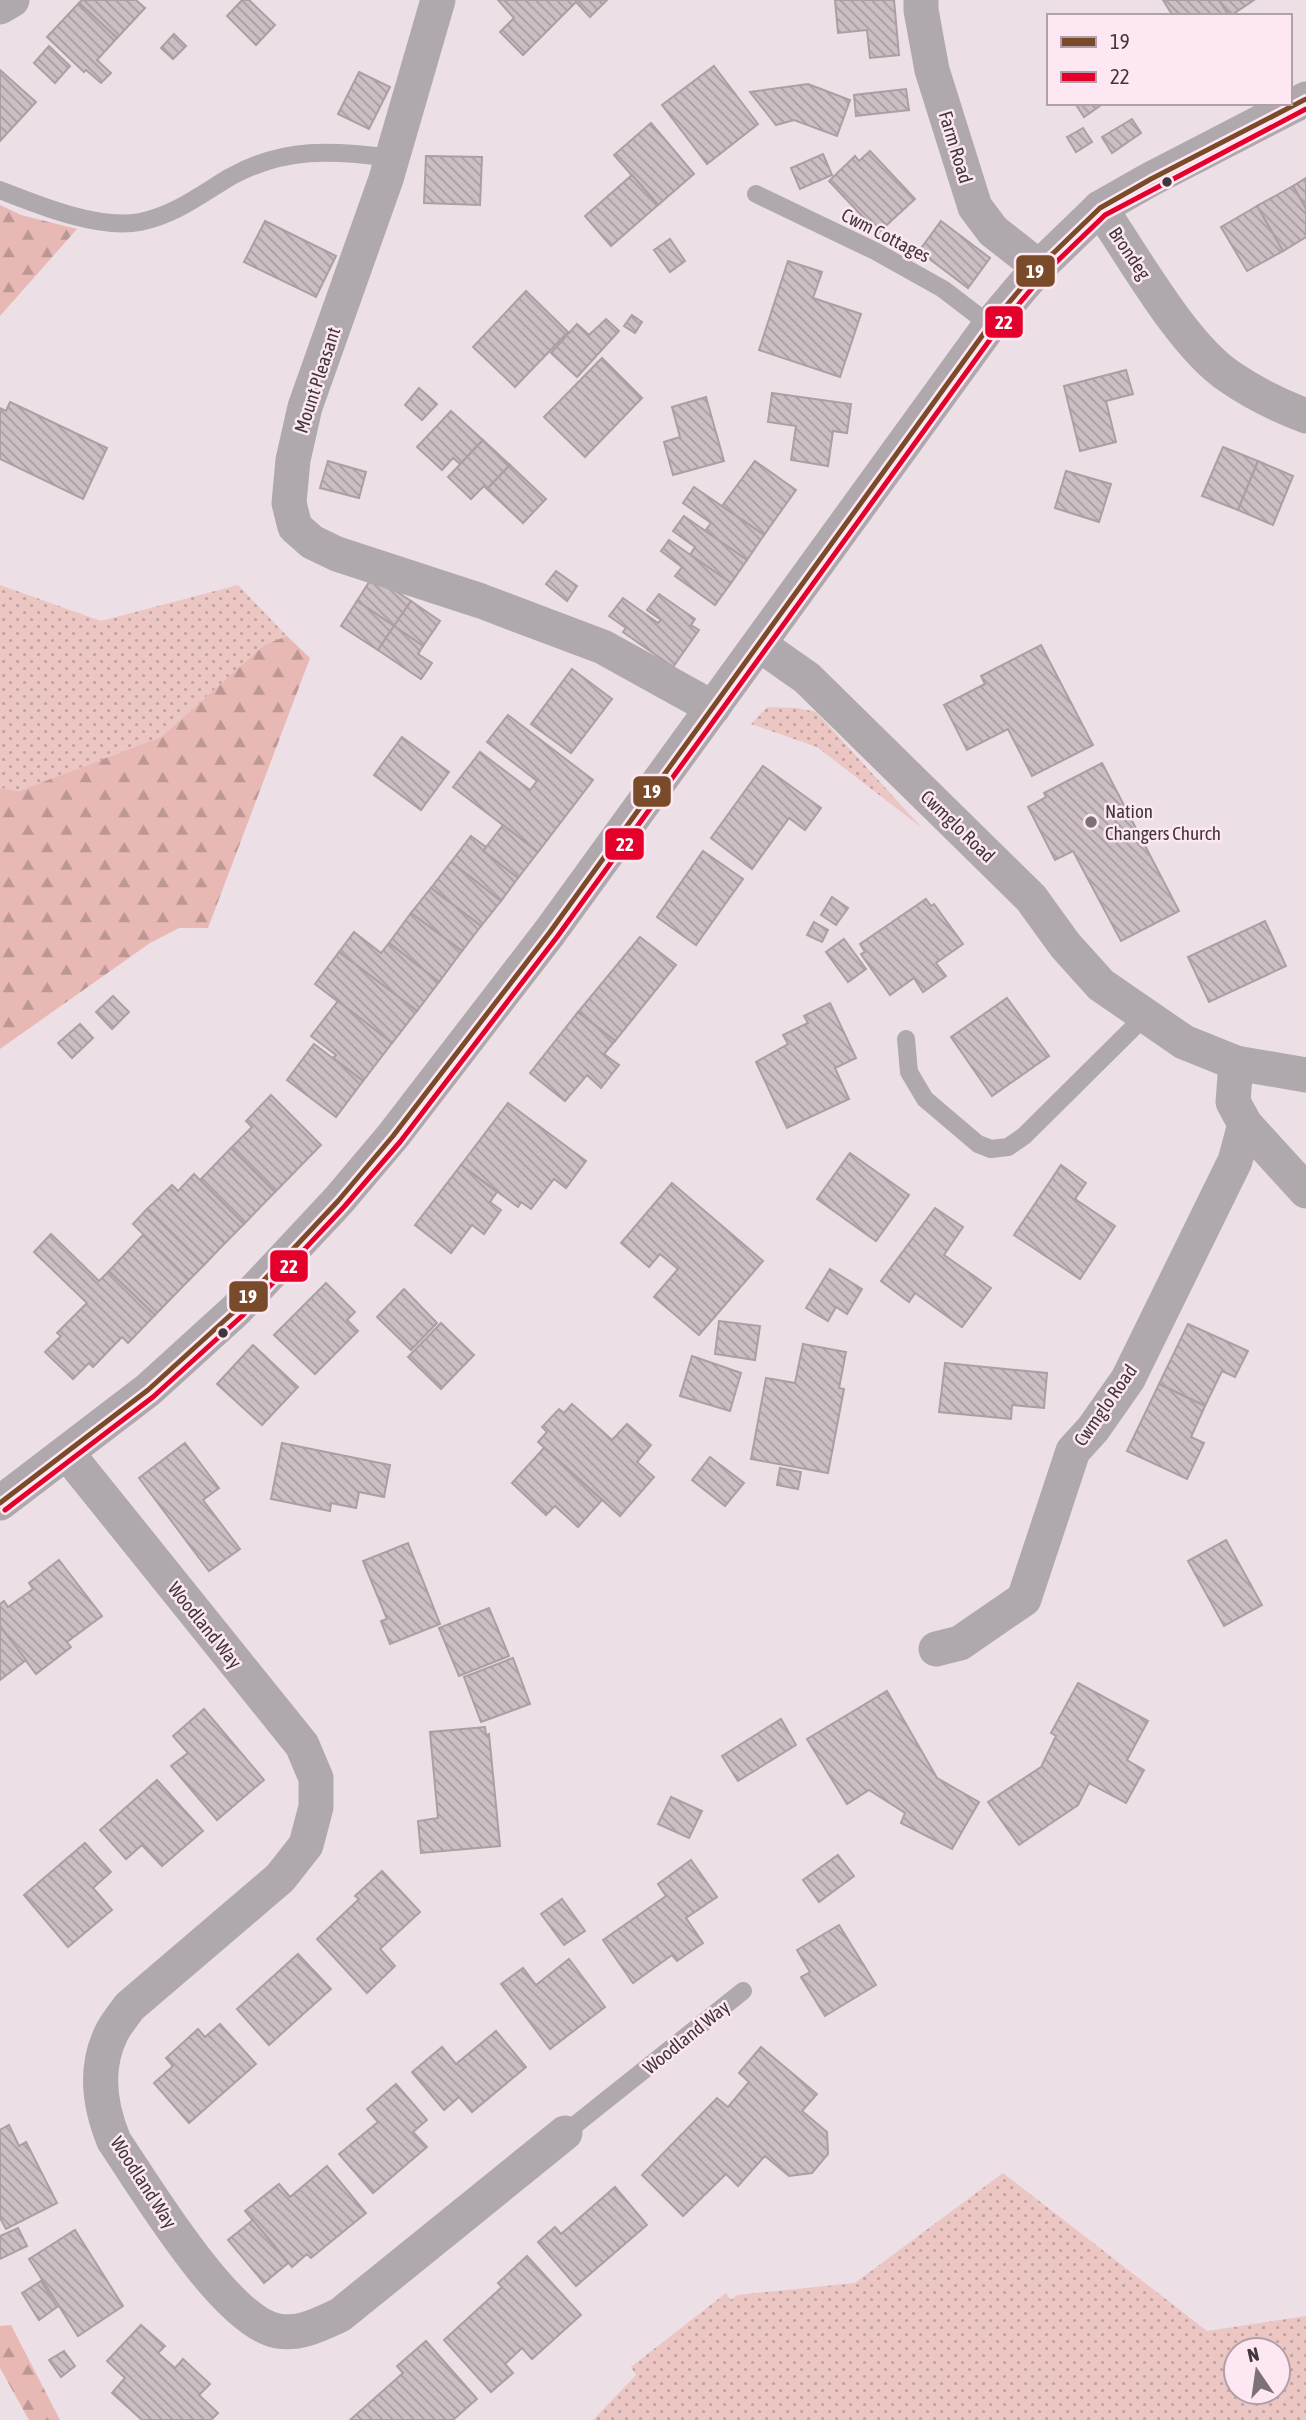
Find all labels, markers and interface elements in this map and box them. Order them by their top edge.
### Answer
legend [1047,14,1292,105]
text: 19 [1110,29,1130,53]
text: 22 [1110,64,1130,88]
street label: Farm Road [935,108,977,186]
unlabelled marker [1160,175,1174,189]
street label: Cwm Cottages [838,203,934,267]
street label: Brondeg [1105,223,1156,284]
line badge: 19 [1015,254,1056,288]
text: 19 [1026,260,1044,282]
line badge: 22 [984,305,1024,339]
text: 22 [995,311,1013,333]
street label: Mount Pleasant [290,324,344,436]
line badge: 19 [632,775,672,808]
text: 19 [643,780,661,802]
street label: Cwmglo Road [916,785,1000,867]
place label: Nation Changers Church [1105,800,1221,844]
marker: Nation Changers Church [1083,814,1099,830]
line badge: 22 [604,827,645,861]
text: 22 [616,833,634,855]
line badge: 22 [269,1249,309,1283]
text: 22 [280,1255,298,1277]
line badge: 19 [228,1280,269,1313]
text: 19 [239,1285,257,1307]
unlabelled marker [216,1326,230,1340]
street label: Cwmglo Road [1069,1360,1141,1450]
street label: Woodland Way [164,1577,247,1673]
street label: Woodland Way [638,1995,734,2078]
street label: Woodland Way [106,2132,182,2232]
north arrow [1222,2336,1292,2406]
text: N [1245,2342,1261,2366]

